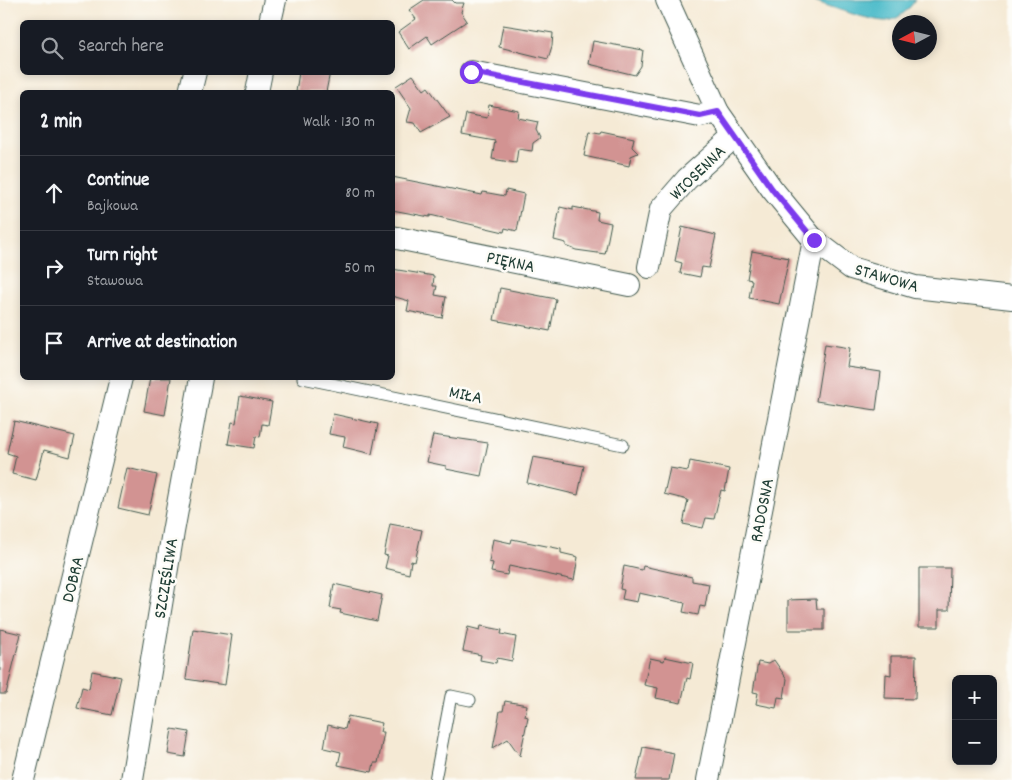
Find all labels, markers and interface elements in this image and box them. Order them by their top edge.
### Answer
north arrow [892,15,937,60]
search box [20,20,395,75]
icon: search [38,34,66,62]
text: Search here [78,34,164,61]
route start [460,61,483,84]
text: 2 min [40,108,82,138]
text: Walk · 130 m [303,111,375,134]
street label: WIOSENNA [665,140,733,207]
text: Continue [87,168,149,195]
icon: ahead [40,179,68,207]
text: 80 m [345,182,375,205]
text: Bajkowa [87,195,138,218]
route end [803,229,826,252]
text: Turn right [87,243,158,270]
street label: PIĘKNA [484,246,537,281]
icon: right [40,254,68,282]
text: 50 m [344,257,375,280]
street label: STAWOWA [851,258,922,301]
text: Stawowa [87,270,143,293]
icon: arrive [40,329,68,357]
text: Arrive at destination [87,330,237,357]
street label: MIŁA [446,381,485,412]
street label: RADOSNA [745,476,782,545]
street label: SZCZĘŚLIWA [149,536,186,621]
street label: DOBRA [57,554,92,605]
map controls [952,675,997,765]
button: + [952,675,997,720]
button: − [952,720,997,765]

